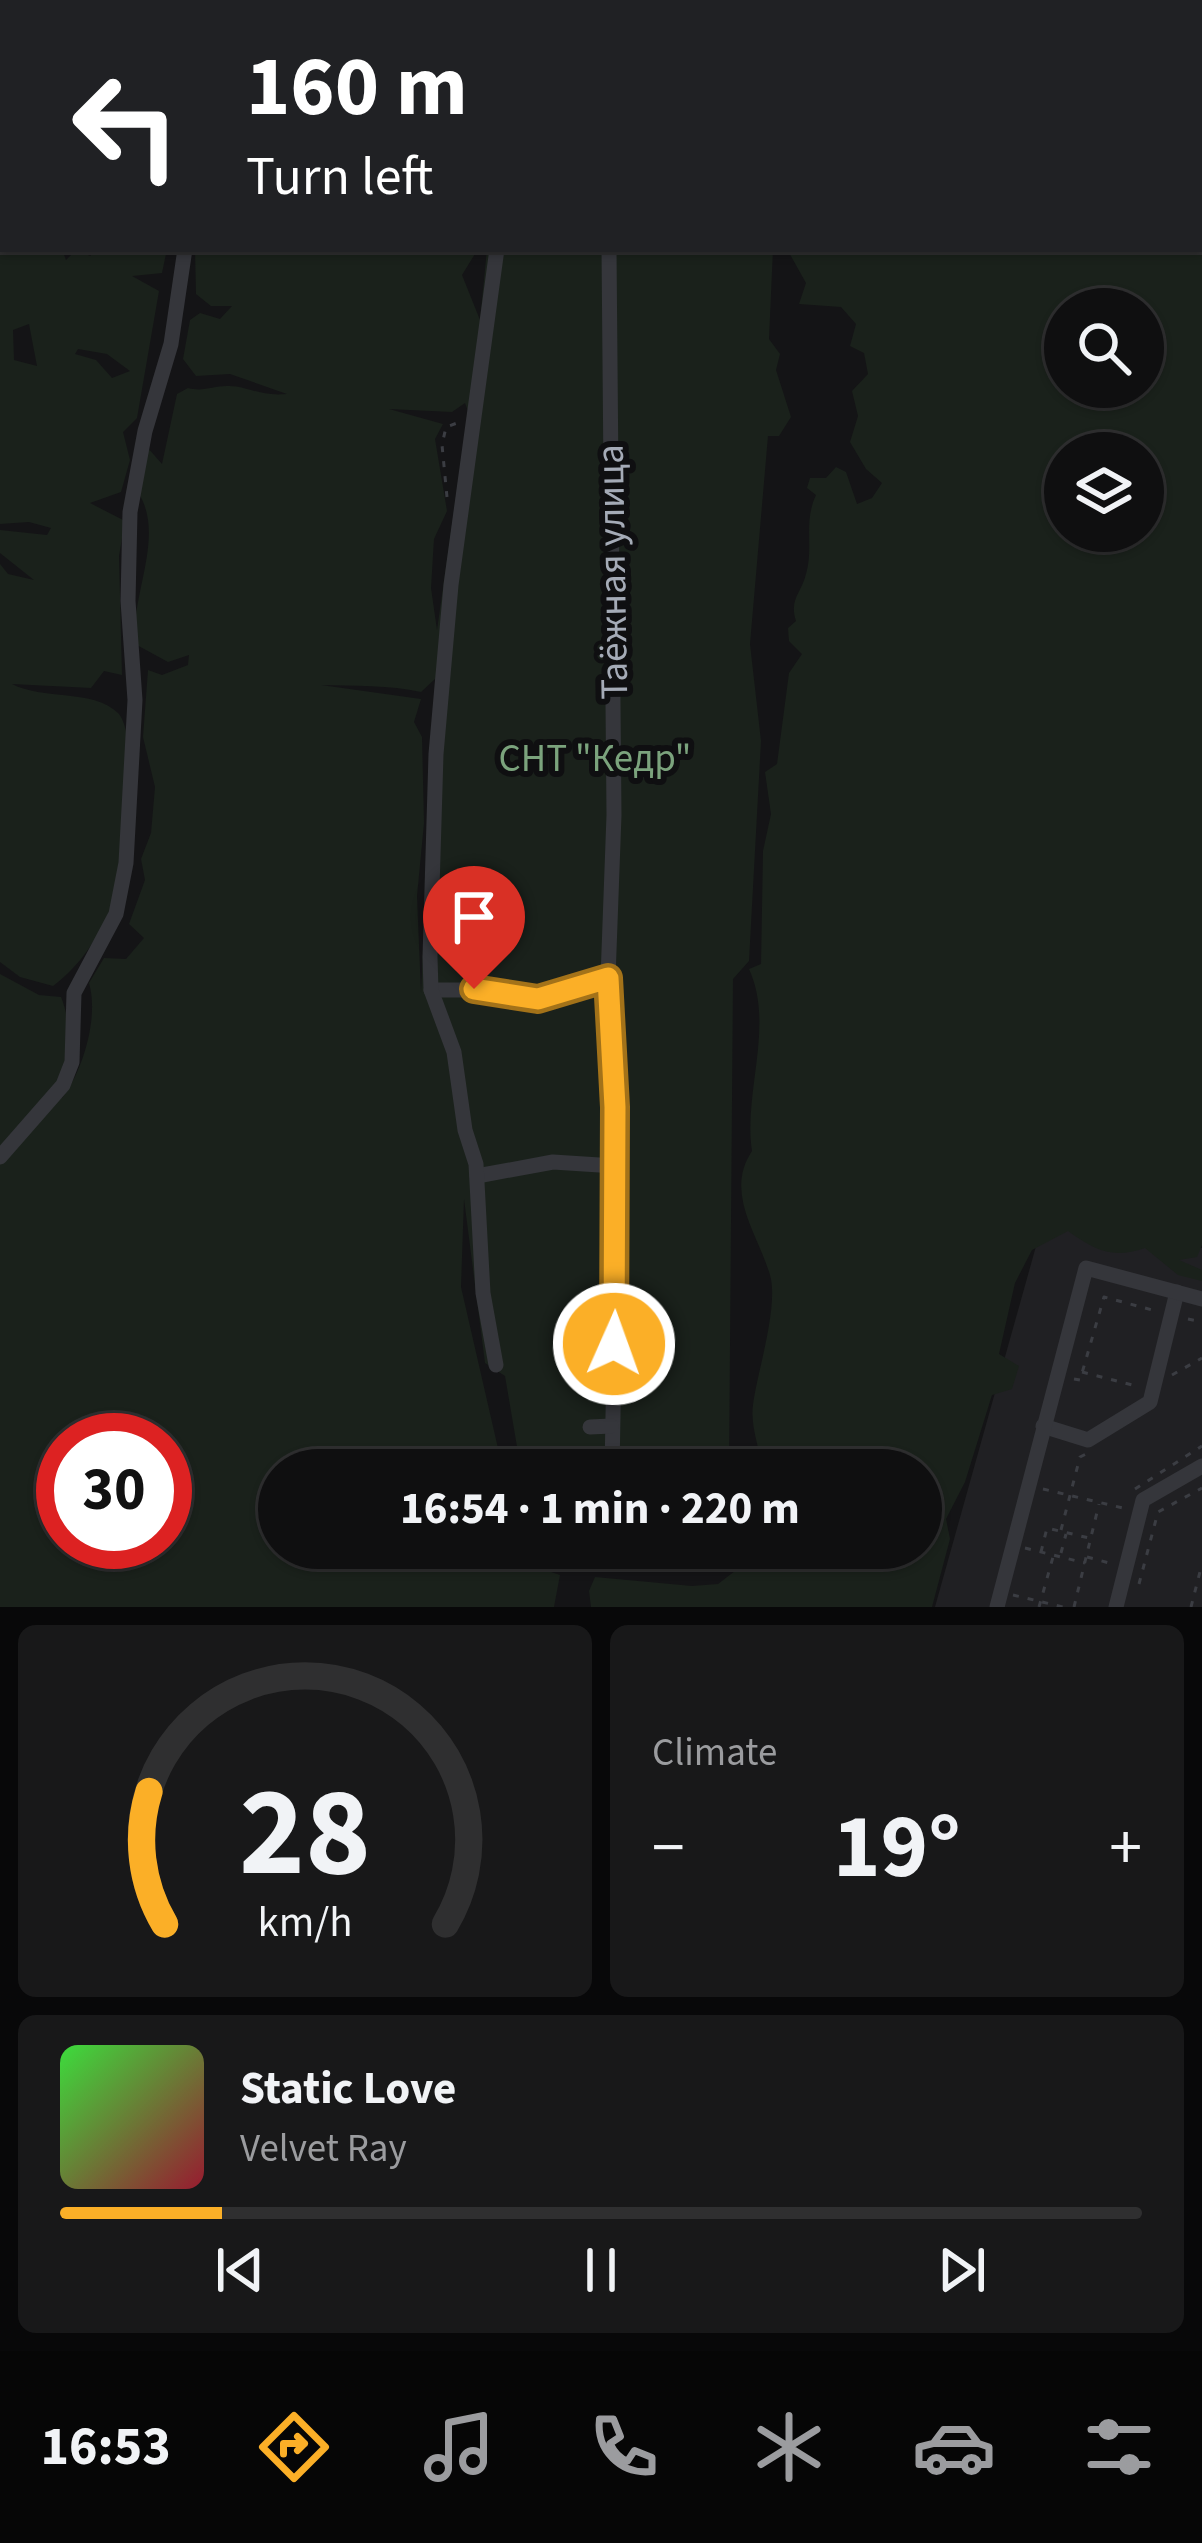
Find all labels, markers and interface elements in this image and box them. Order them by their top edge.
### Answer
text: 160 m [246,28,468,148]
icon: left [48,48,204,204]
text: Turn left [246,139,433,216]
map controls [1044,288,1164,552]
button: search [1044,288,1164,408]
button: layers [1044,432,1164,552]
street label: Таёжная улица [583,444,643,700]
park label: СНТ "Кедр" [499,731,691,787]
pin [423,866,525,989]
icon: arrive [441,884,507,950]
position arrow [551,1281,677,1407]
speed limit sign: 30 [36,1413,192,1569]
text: 16:54 · 1 min · 220 m [400,1477,800,1541]
text: Climate [652,1725,777,1781]
text: 28 [239,1745,371,1923]
text: 19° [833,1784,961,1912]
text: − [652,1801,685,1895]
text: + [1109,1801,1142,1895]
text: km/h [257,1892,353,1953]
text: Static Love [240,2057,456,2121]
text: Velvet Ray [240,2121,407,2177]
icon: previous [207,2237,273,2303]
icon: pause [568,2237,634,2303]
icon: next [929,2237,995,2303]
icon: directions [252,2405,336,2489]
icon: music [417,2405,501,2489]
icon: phone [582,2405,666,2489]
icon: climate [747,2405,831,2489]
icon: car [912,2405,996,2489]
icon: filters [1077,2405,1161,2489]
text: 16:53 [41,2409,171,2486]

